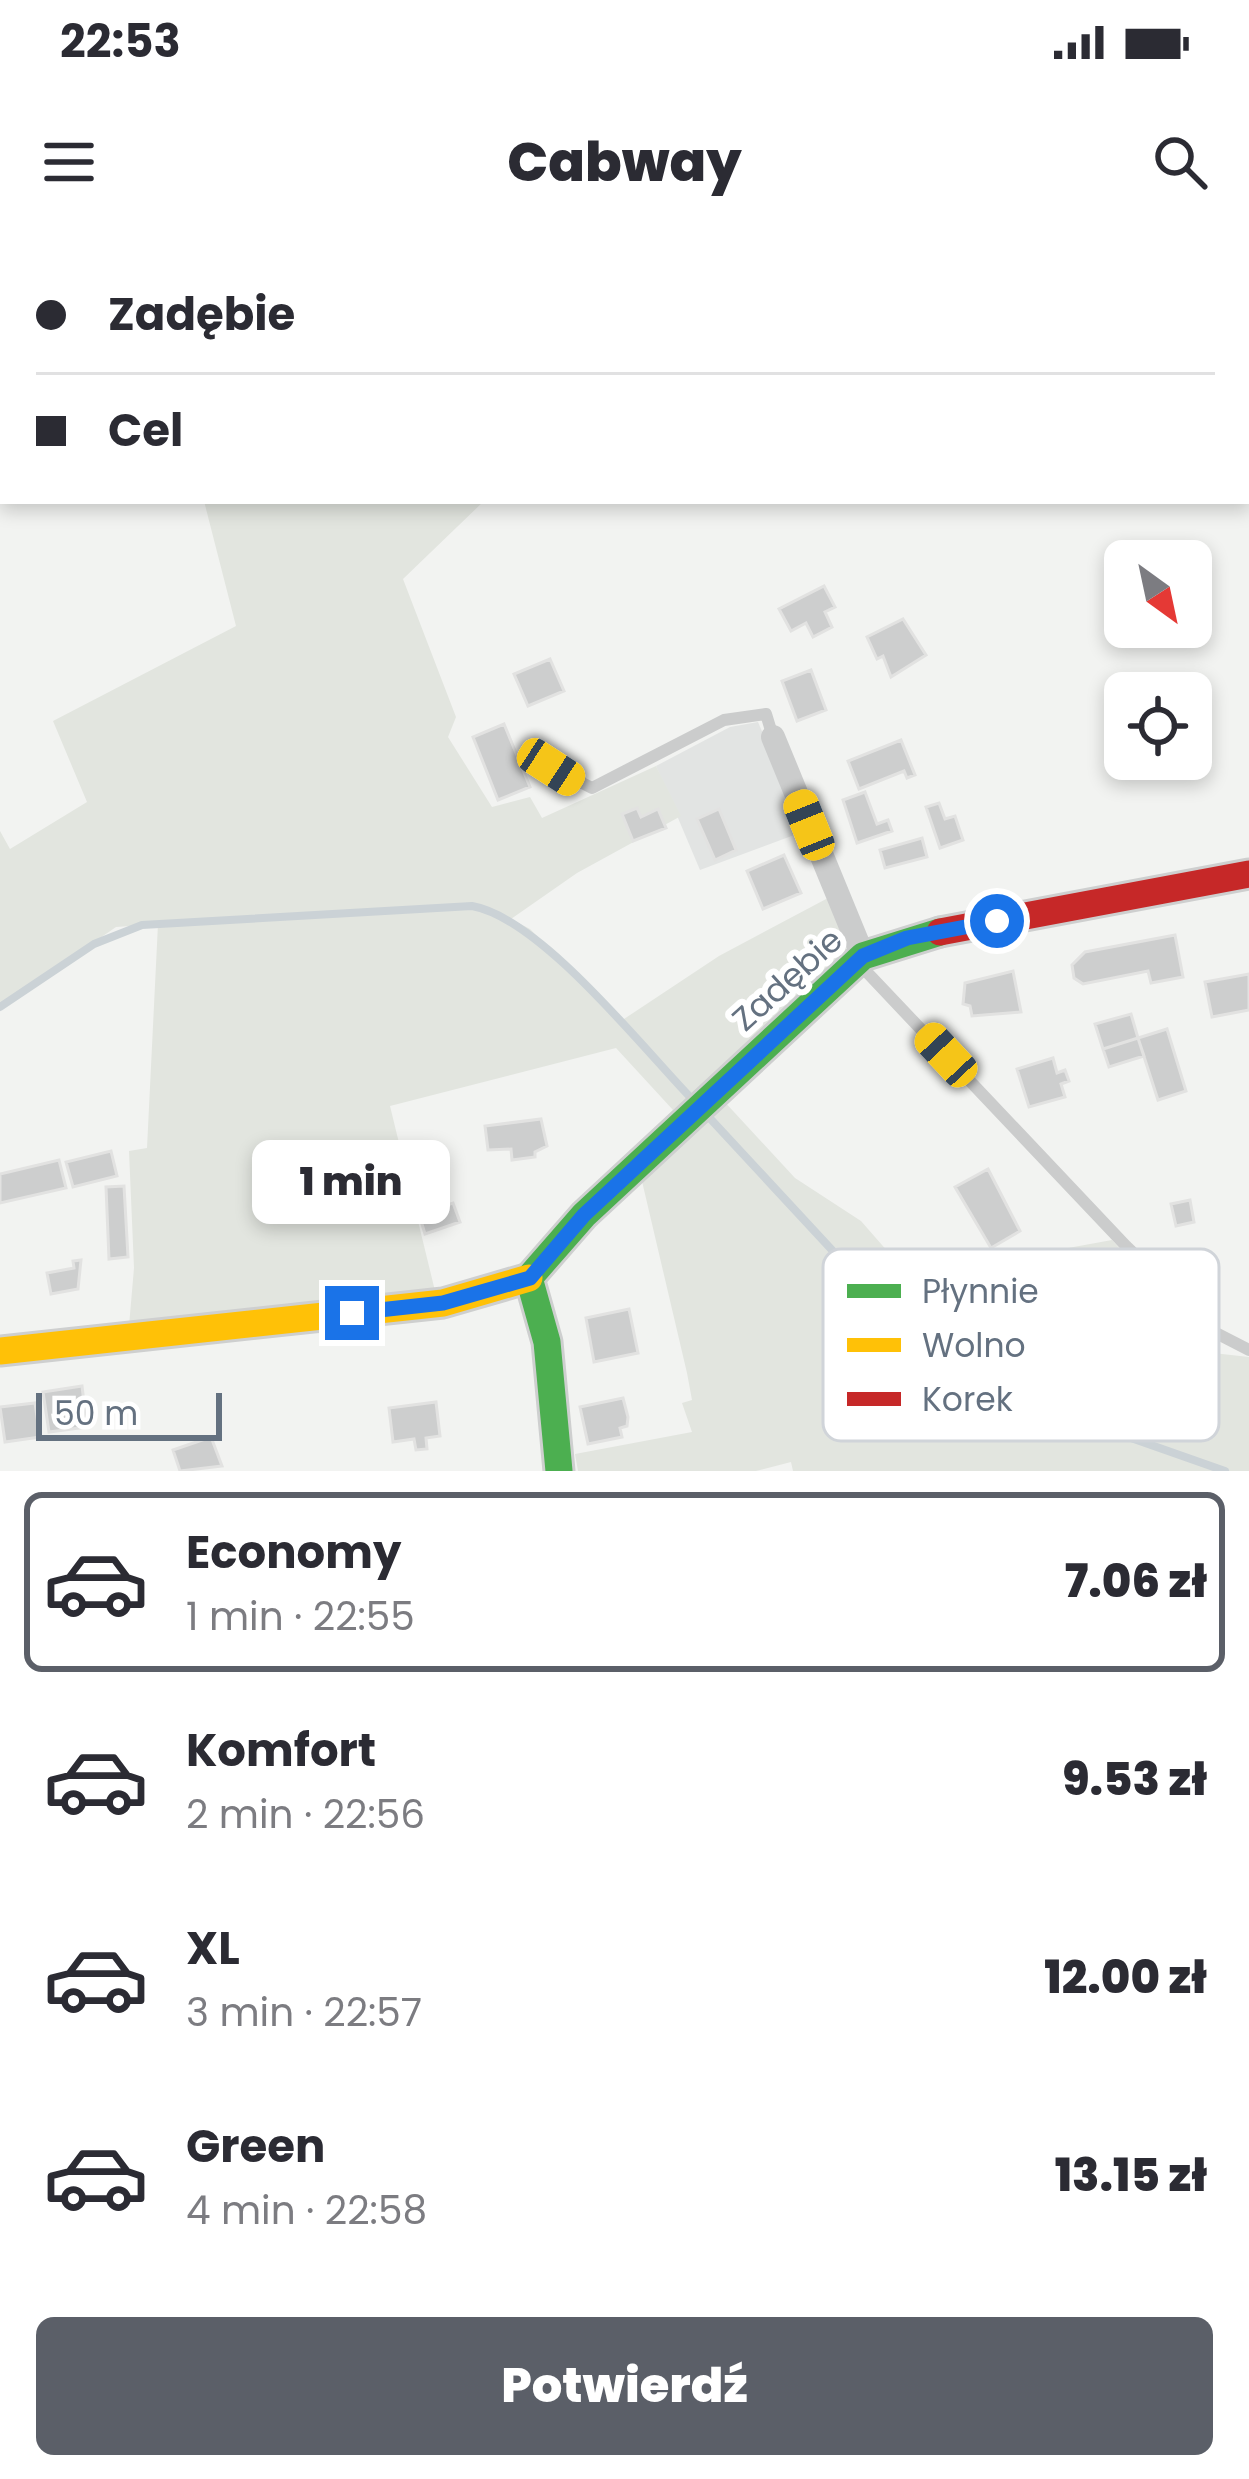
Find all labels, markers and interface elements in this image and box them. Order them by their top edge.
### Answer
text: 22:53 [60,10,181,73]
text: Cabway [507,124,742,200]
icon: menu [36,129,102,195]
icon: search [1147,129,1213,195]
text: Zadębie [108,283,295,346]
text: Cel [108,399,183,462]
north arrow [1104,540,1212,648]
map controls [1104,540,1212,780]
button: locate [1104,672,1212,780]
car [511,732,591,802]
car [779,785,839,865]
route start [970,894,1024,948]
street label: Zadębie [722,917,853,1042]
car [908,1016,984,1094]
callout: 1 min [253,1139,451,1223]
text: 1 min [300,1154,402,1209]
legend [823,1249,1219,1441]
text: Płynnie [922,1268,1039,1315]
route end [325,1286,379,1340]
text: Wolno [922,1322,1026,1369]
text: Korek [922,1376,1013,1423]
scale bar [36,1387,222,1440]
text: 50 m [54,1390,138,1437]
text: Economy [186,1521,401,1584]
icon: car [42,1528,150,1636]
text: 7.06 zł [1065,1550,1207,1613]
text: 1 min · 22:55 [186,1589,415,1644]
text: Komfort [186,1719,376,1782]
icon: car [42,1726,150,1834]
text: 9.53 zł [1062,1748,1207,1811]
text: 2 min · 22:56 [186,1787,425,1842]
text: XL [186,1917,240,1980]
icon: car [42,1924,150,2032]
text: 12.00 zł [1044,1946,1207,2009]
text: 3 min · 22:57 [186,1985,422,2040]
text: Green [186,2115,325,2178]
icon: car [42,2122,150,2230]
text: 13.15 zł [1055,2144,1207,2207]
text: 4 min · 22:58 [186,2183,427,2238]
button: Potwierdź [36,2317,1213,2455]

